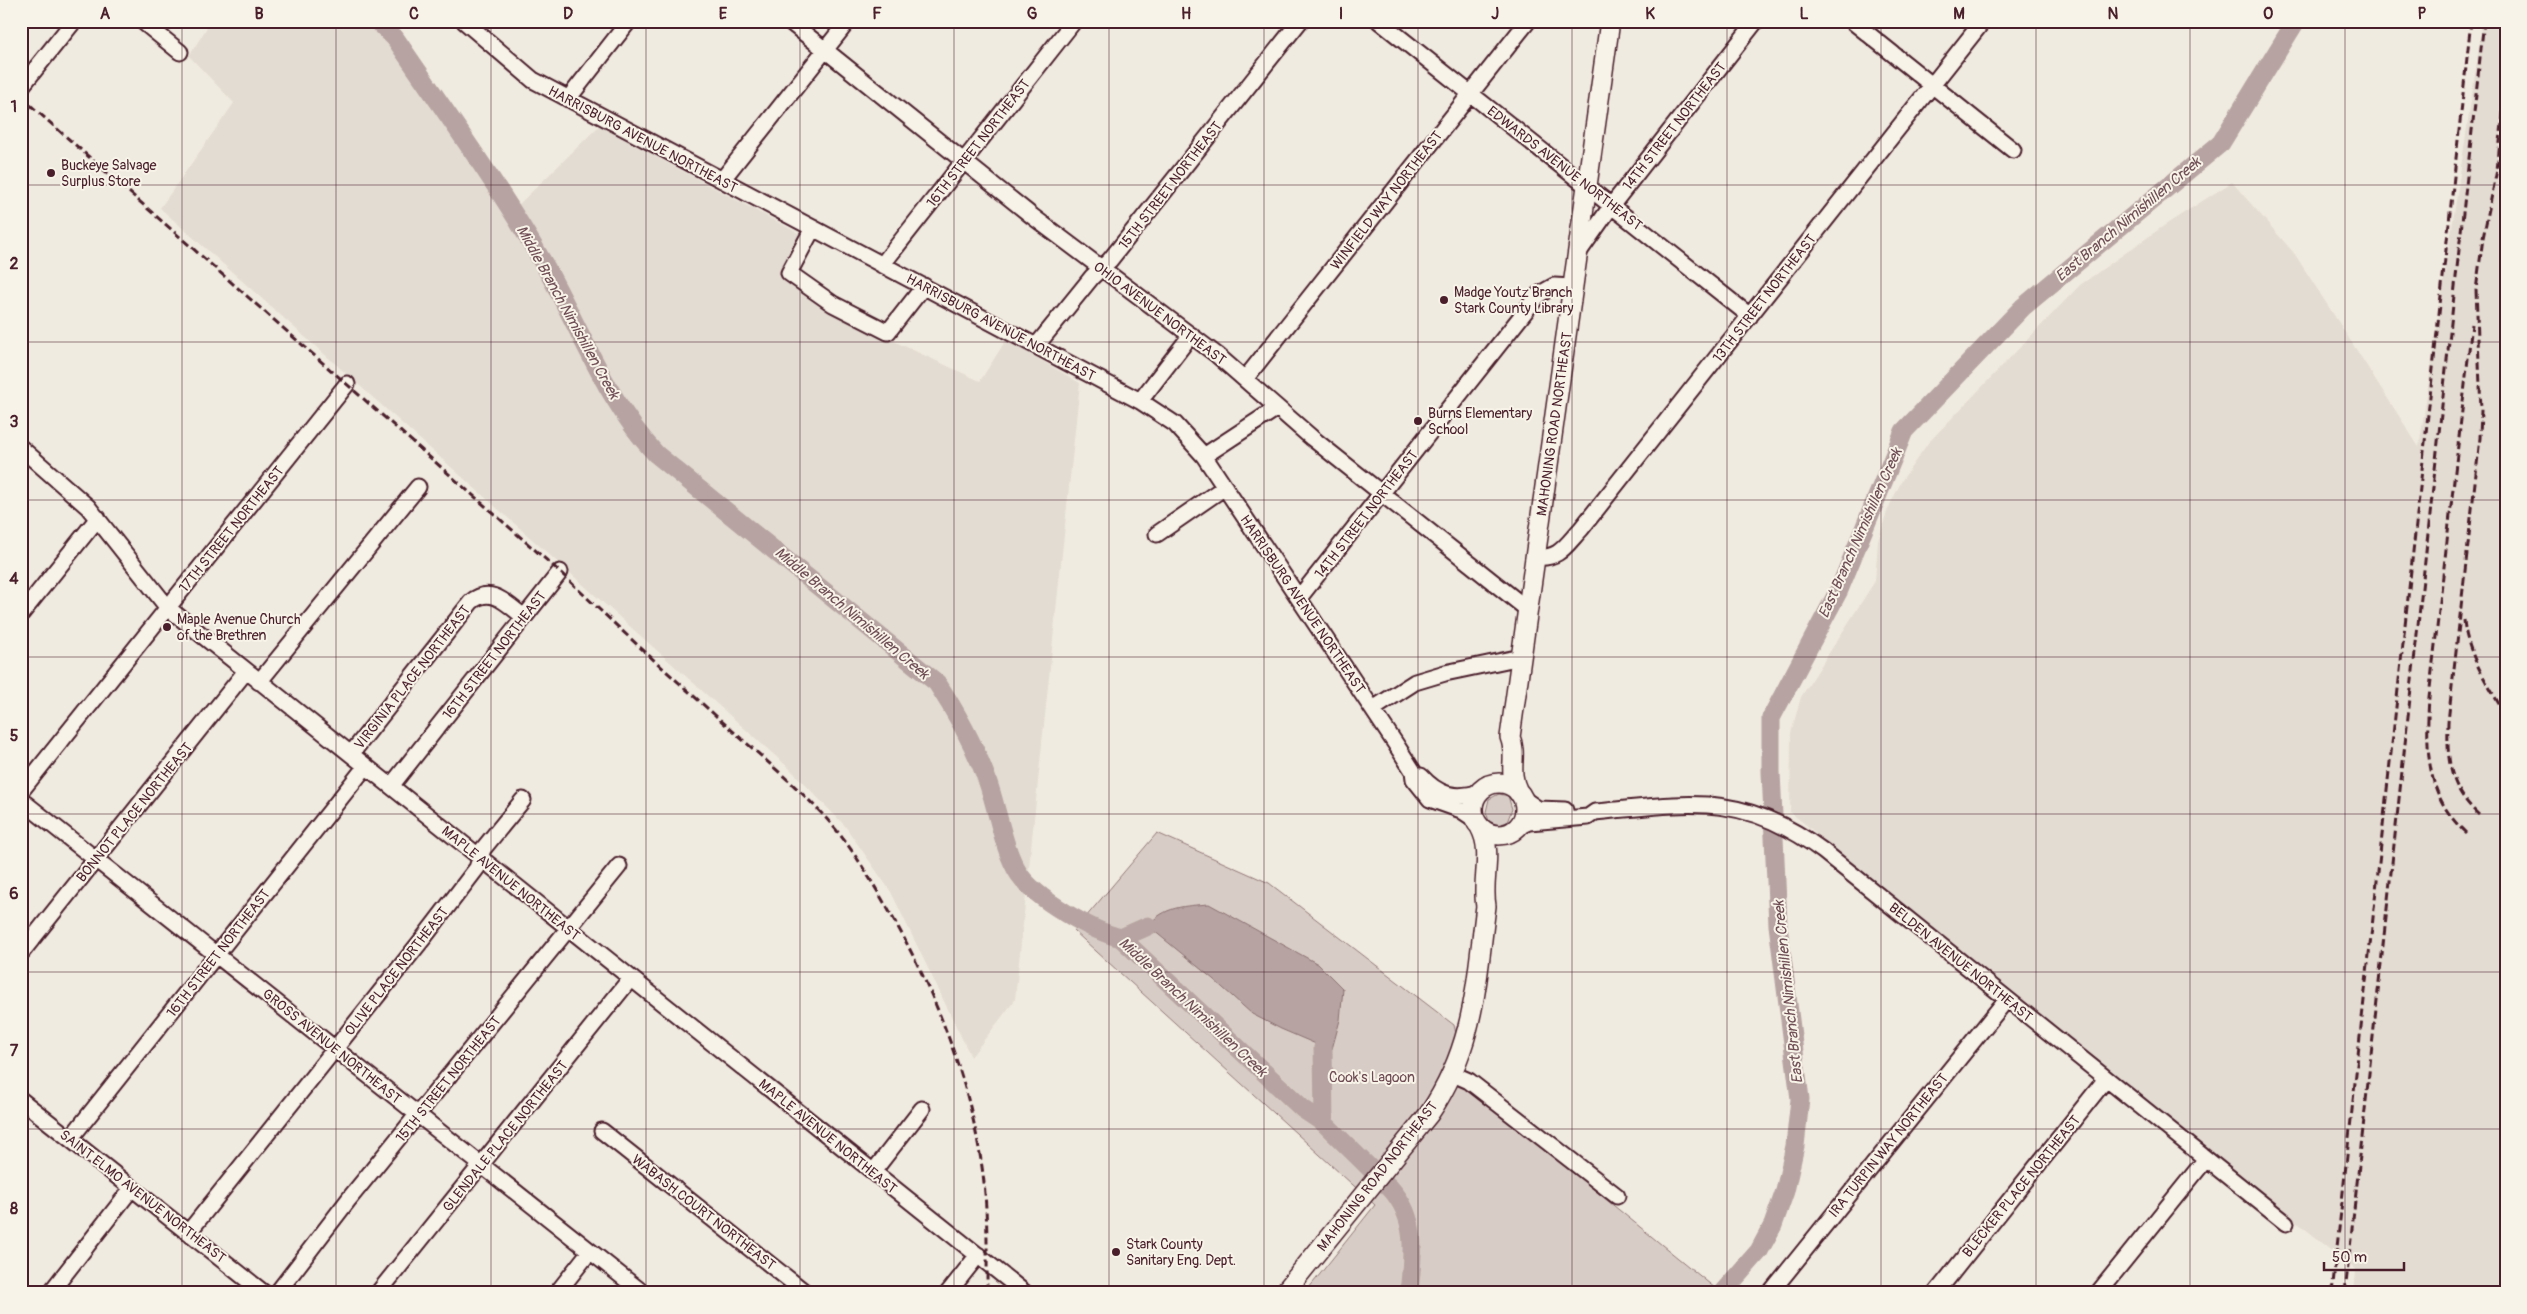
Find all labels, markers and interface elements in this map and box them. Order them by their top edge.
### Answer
text: A [100,4,111,24]
text: B [254,4,264,24]
text: C [409,4,419,24]
text: D [563,4,573,24]
text: E [719,4,728,24]
text: F [872,4,882,24]
text: G [1027,4,1038,24]
text: H [1181,4,1191,24]
text: I [1339,4,1343,24]
text: J [1491,4,1499,24]
text: K [1645,4,1655,24]
text: L [1799,4,1809,24]
text: M [1953,4,1965,24]
text: N [2108,4,2119,24]
text: O [2263,4,2273,24]
text: P [2418,4,2427,24]
street label: 14TH STREET NORTHEAST [1619,59,1730,194]
street label: 16TH STREET NORTHEAST [923,76,1034,211]
street label: HARRISBURG AVENUE NORTHEAST [545,82,740,197]
text: 1 [11,97,17,117]
street label: EDWARDS AVENUE NORTHEAST [1484,103,1646,234]
street label: 15TH STREET NORTHEAST [1115,118,1226,253]
street label: WINFIELD WAY NORTHEAST [1327,127,1446,273]
water label: East Branch Nimishillen Creek [2052,152,2206,286]
place label: Buckeye Salvage Surplus Store [61,157,156,190]
marker: Buckeye Salvage Surplus Store [45,167,57,179]
water label: Middle Branch Nimishillen Creek [512,222,624,404]
street label: 13TH STREET NORTHEAST [1709,231,1820,366]
text: 2 [10,254,19,274]
street label: OHIO AVENUE NORTHEAST [1090,258,1229,369]
street label: HARRISBURG AVENUE NORTHEAST [903,270,1098,385]
place label: Madge Youtz Branch Stark County Library [1454,284,1574,317]
marker: Madge Youtz Branch Stark County Library [1438,294,1450,306]
street label: MAHONING ROAD NORTHEAST [1533,331,1576,517]
place label: Burns Elementary School [1428,405,1532,438]
text: 3 [10,412,19,432]
marker: Burns Elementary School [1412,415,1424,427]
water label: East Branch Nimishillen Creek [1814,444,1907,621]
street label: 14TH STREET NORTHEAST [1311,447,1422,582]
street label: 17TH STREET NORTHEAST [175,463,288,596]
street label: HARRISBURG AVENUE NORTHEAST [1236,512,1369,697]
water label: Middle Branch Nimishillen Creek [771,543,934,685]
text: 4 [9,569,19,589]
street label: 16TH STREET NORTHEAST [439,588,550,723]
street label: VIRGINIA PLACE NORTHEAST [351,602,474,753]
place label: Maple Avenue Church of the Brethren [177,611,300,644]
marker: Maple Avenue Church of the Brethren [161,621,173,633]
text: 5 [10,726,19,746]
street label: BONNOT PLACE NORTHEAST [73,739,196,885]
street label: MAPLE AVENUE NORTHEAST [438,822,583,944]
text: 6 [9,884,19,904]
street label: 16TH STREET NORTHEAST [163,886,274,1021]
water label: East Branch Nimishillen Creek [1769,898,1808,1084]
street label: BELDEN AVENUE NORTHEAST [1886,899,2036,1026]
street label: OLIVE PLACE NORTHEAST [341,903,452,1039]
water label: Middle Branch Nimishillen Creek [1115,934,1272,1082]
street label: GROSS AVENUE NORTHEAST [259,985,405,1108]
street label: 15TH STREET NORTHEAST [392,1013,505,1146]
text: 7 [10,1041,19,1061]
street label: GLENDALE PLACE NORTHEAST [439,1057,572,1215]
park label: Cook's Lagoon [1329,1069,1415,1086]
street label: IRA TURPIN WAY NORTHEAST [1825,1070,1952,1221]
street label: MAPLE AVENUE NORTHEAST [755,1075,900,1197]
street label: MAHONING ROAD NORTHEAST [1314,1098,1441,1255]
street label: BLECKER PLACE NORTHEAST [1959,1112,2084,1261]
street label: SAINT ELMO AVENUE NORTHEAST [56,1126,229,1267]
street label: WABASH COURT NORTHEAST [629,1151,779,1274]
text: 8 [10,1199,18,1219]
place label: Stark County Sanitary Eng. Dept. [1126,1236,1236,1269]
scale bar [2324,1239,2404,1271]
marker: Stark County Sanitary Eng. Dept. [1110,1246,1122,1258]
text: 50 m [2332,1248,2367,1267]

